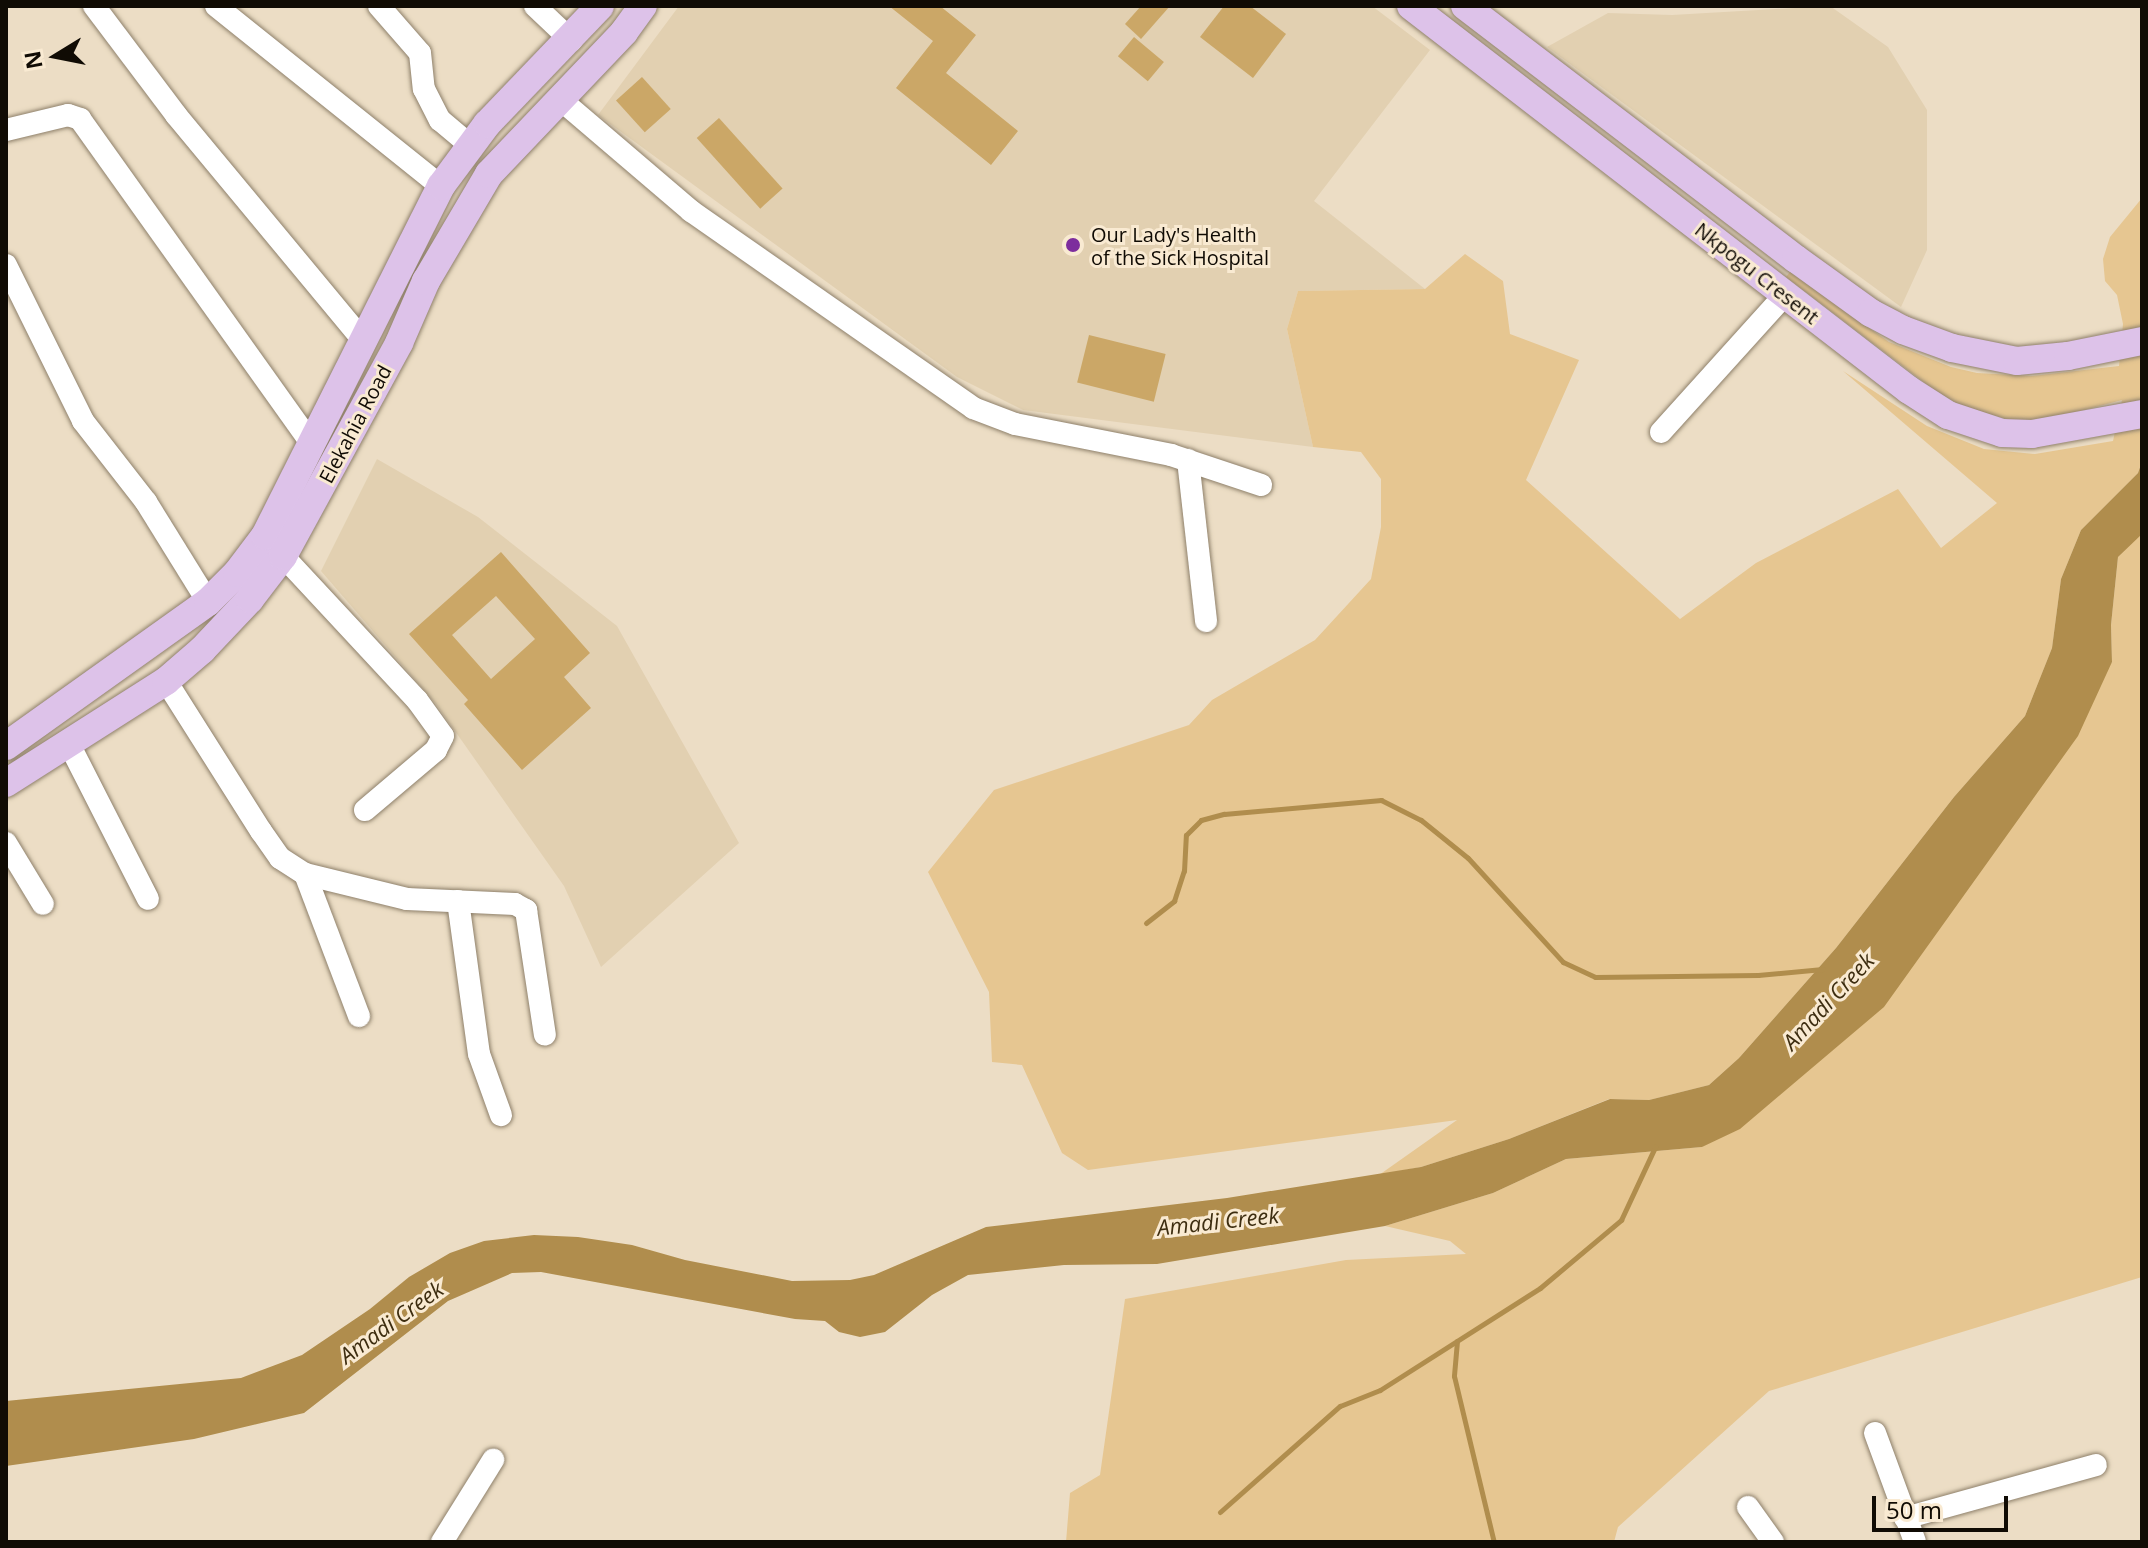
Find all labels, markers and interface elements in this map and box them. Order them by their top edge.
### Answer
north arrow [16,16,96,96]
text: N [16,49,49,72]
street label: Nkpogu Cresent [1690,217,1824,329]
place label: Our Lady's Health of the Sick Hospital [1091,222,1269,269]
marker: Our Lady's Health of the Sick Hospital [1062,234,1084,256]
street label: Elekahia Road [314,361,396,487]
water label: Amadi Creek [1777,947,1879,1055]
water label: Amadi Creek [1156,1201,1280,1241]
water label: Amadi Creek [334,1275,448,1369]
scale bar [1876,1480,2012,1530]
text: 50 m [1886,1493,1942,1526]

